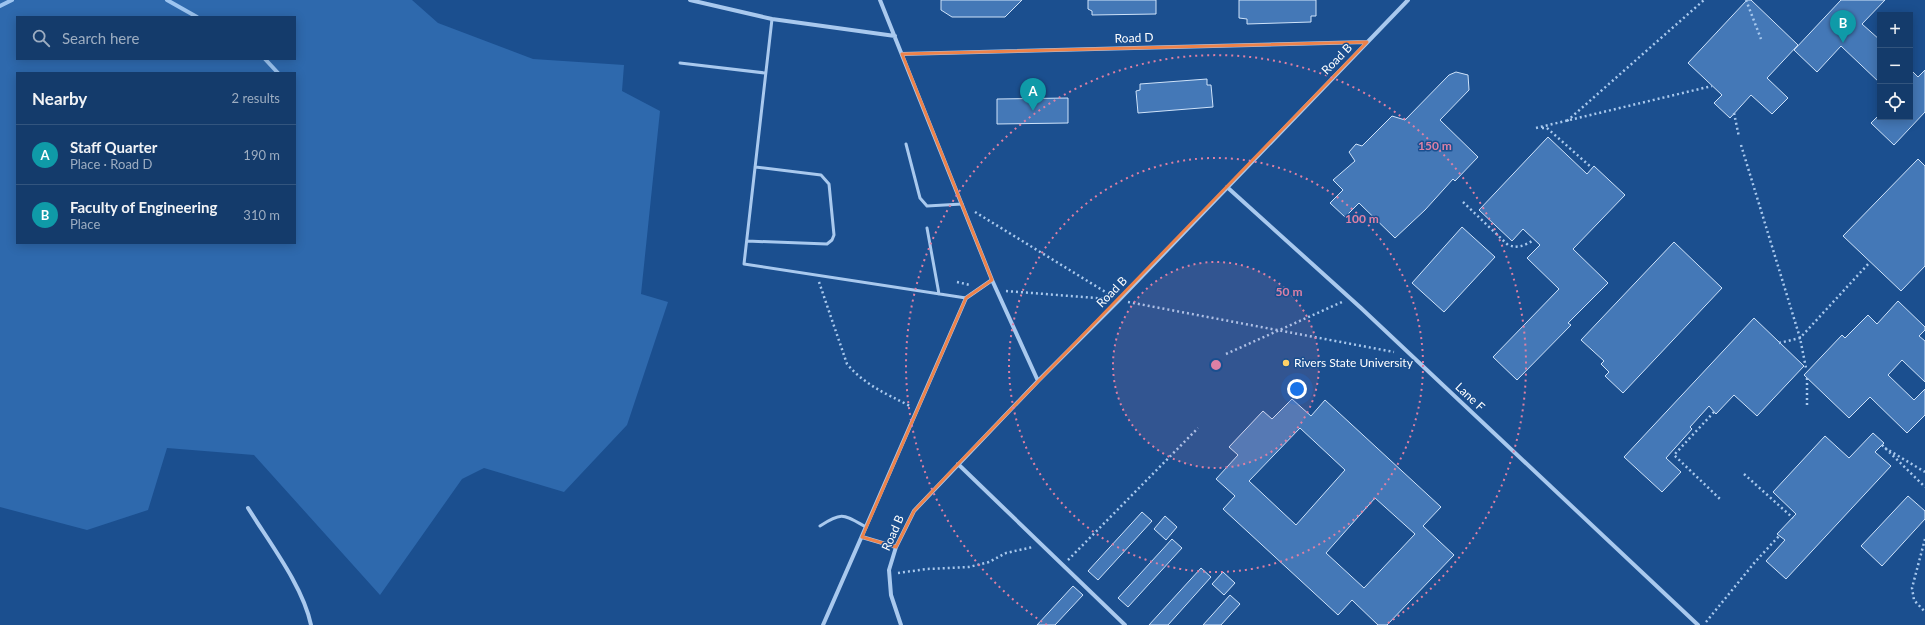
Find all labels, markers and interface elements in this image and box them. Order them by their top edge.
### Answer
pin: B [1830,10,1856,43]
map controls [1877,12,1913,120]
button: + [1877,12,1913,48]
search box [16,16,296,60]
icon: search [30,27,52,49]
text: Search here [62,29,139,47]
street label: Road D [1114,29,1154,46]
street label: Road B [1318,40,1355,77]
button: − [1877,48,1913,84]
pin: A [1020,78,1046,111]
button: locate [1877,84,1913,120]
text: Nearby [32,88,87,109]
text: 2 results [232,90,280,106]
text: Staff Quarter [70,138,157,156]
text: 150 m [1418,138,1452,153]
text: A [40,147,50,163]
text: 190 m [243,147,280,163]
text: Place · Road D [70,156,152,172]
text: Faculty of Engineering [70,198,217,216]
text: B [41,207,49,223]
text: 310 m [243,207,280,223]
text: 100 m [1345,211,1379,226]
text: Place [70,216,100,232]
street label: Road B [1093,273,1130,310]
text: 50 m [1276,284,1302,299]
place label: Rivers State University [1294,355,1414,370]
centre of rings [1209,358,1223,372]
marker: Rivers State University [1281,358,1291,368]
your location [1287,379,1307,399]
street label: Lane F [1452,379,1488,414]
street label: Road B [878,512,907,553]

